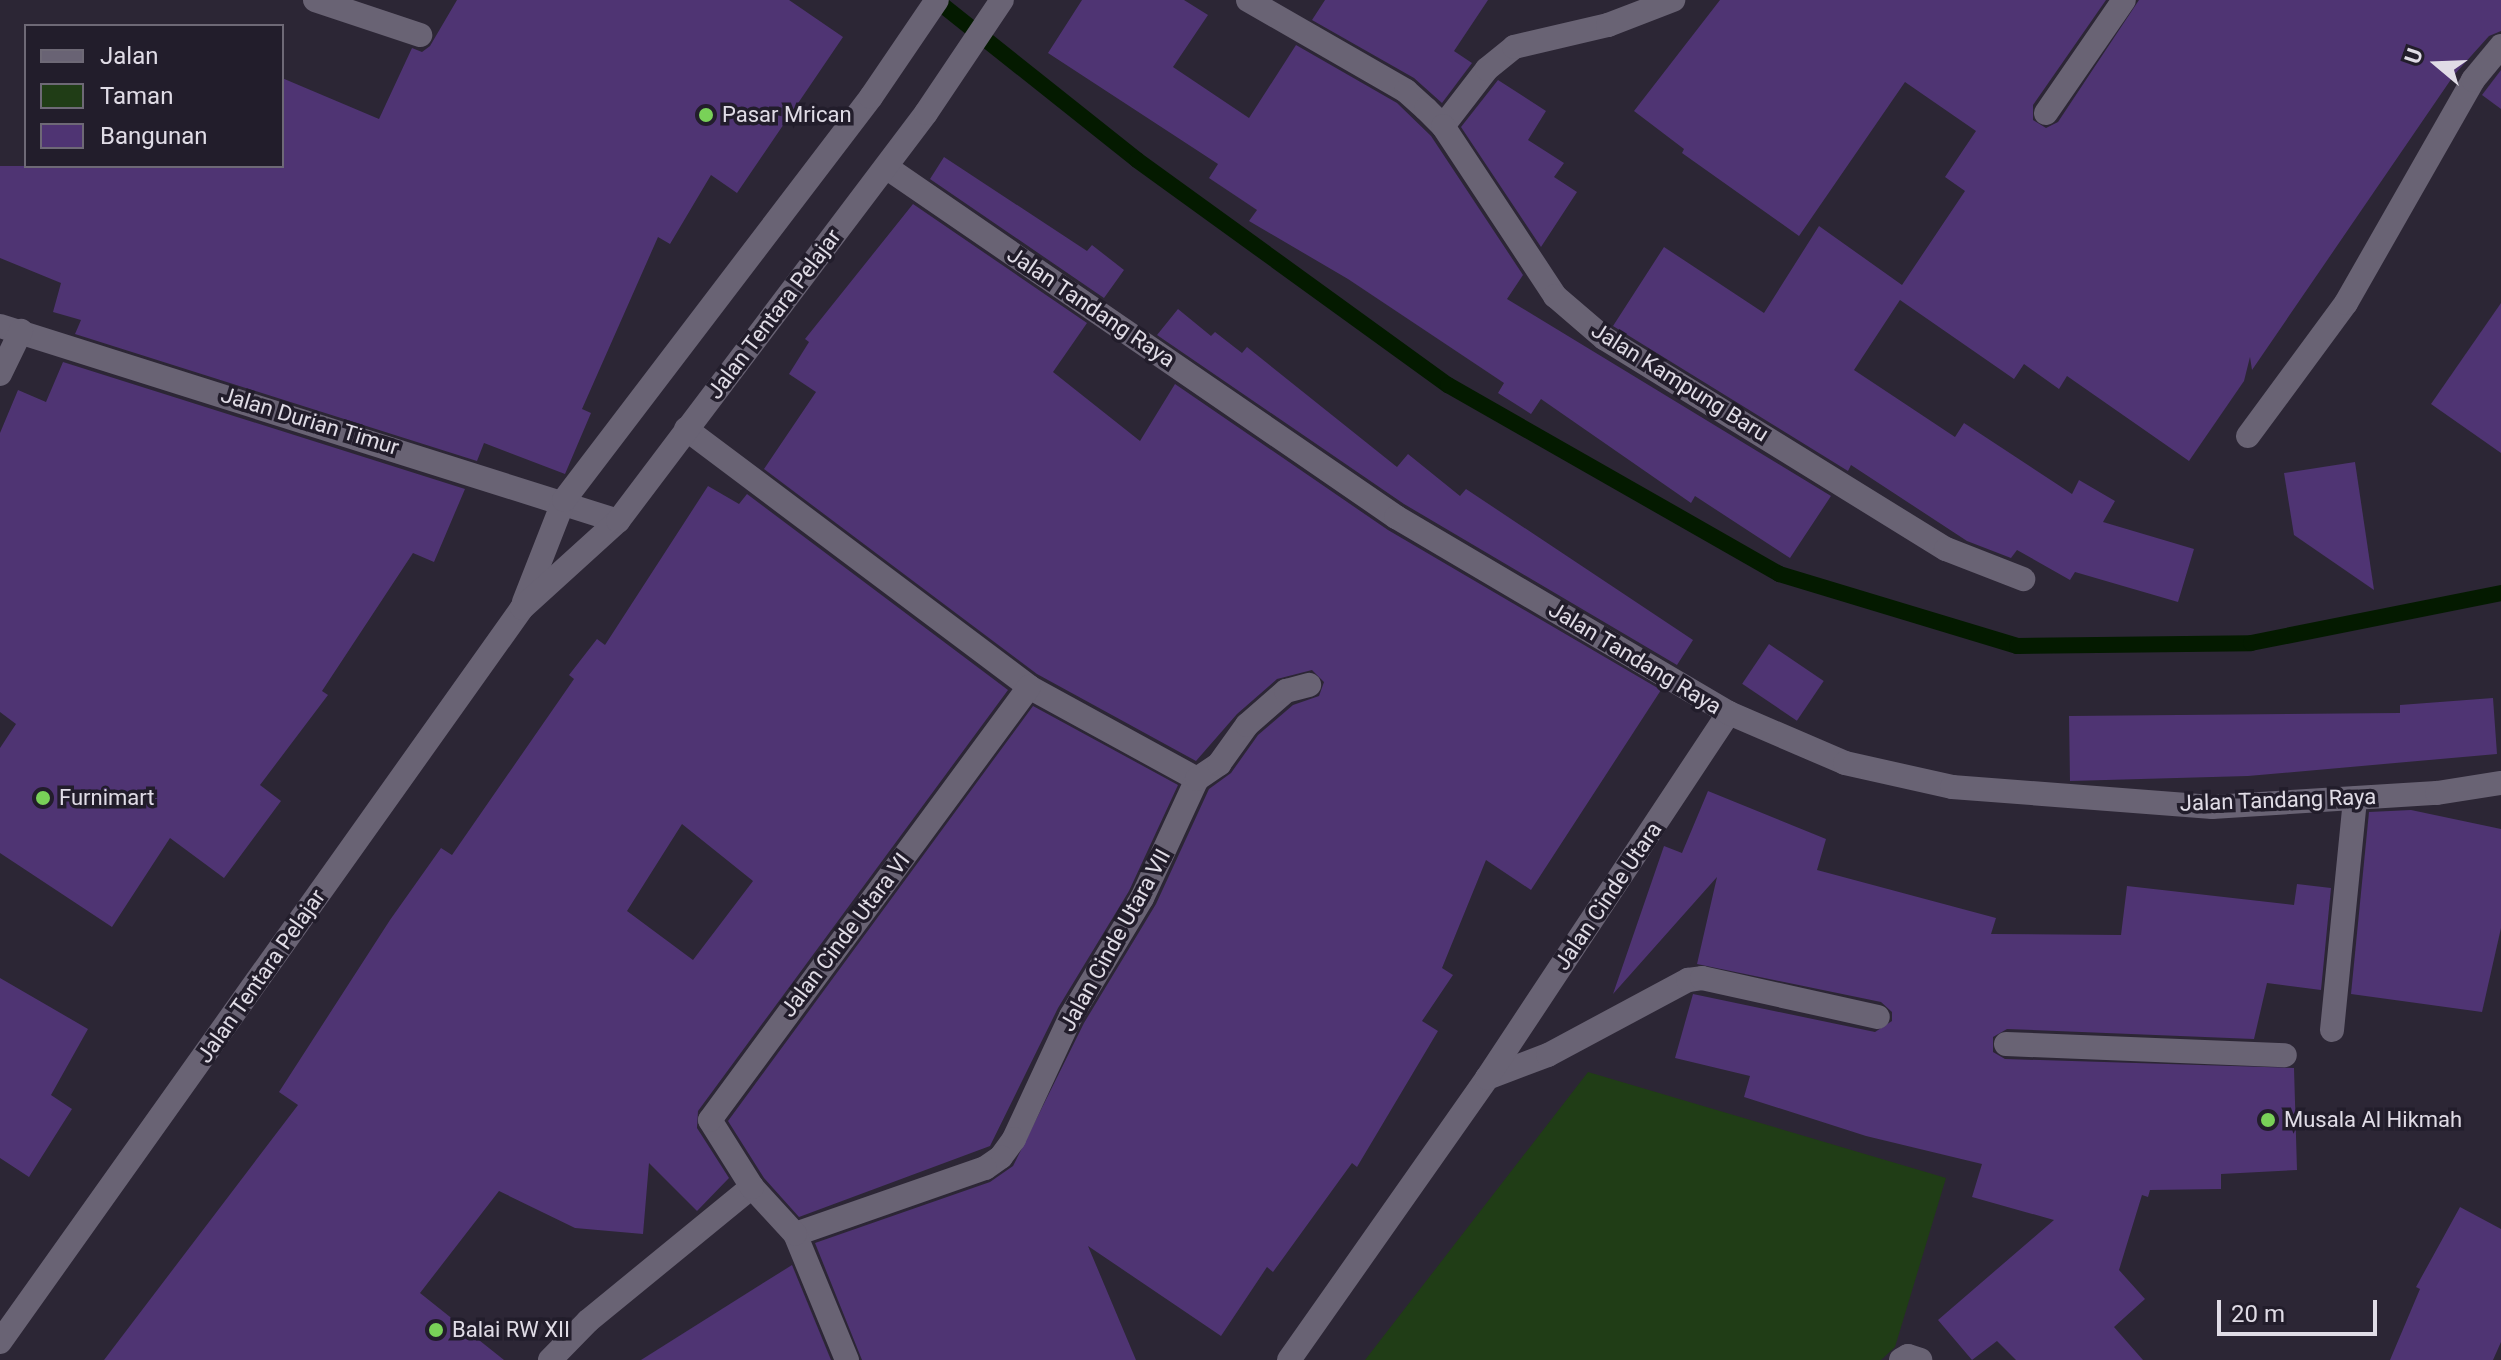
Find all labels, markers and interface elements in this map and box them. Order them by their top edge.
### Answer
legend [24,24,284,168]
north arrow [2397,24,2477,104]
text: Jalan [100,42,158,70]
text: U [2400,45,2428,67]
text: Taman [100,82,173,110]
place label: Pasar Mrican [722,102,852,128]
marker: Pasar Mrican [697,106,715,124]
text: Bangunan [100,122,208,150]
street label: Jalan Tentara Pelajar [701,224,847,404]
street label: Jalan Tandang Raya [1002,241,1180,373]
street label: Jalan Kampung Baru [1587,317,1773,447]
street label: Jalan Durian Timur [218,381,402,461]
street label: Jalan Tandang Raya [1544,596,1726,720]
street label: Jalan Tandang Raya [2179,783,2377,817]
place label: Furnimart [59,785,154,811]
marker: Furnimart [34,789,52,807]
street label: Jalan Cinde Utara [1549,817,1667,975]
street label: Jalan Cinde Utara VII [1054,844,1176,1036]
street label: Jalan Cinde Utara VI [775,848,915,1022]
street label: Jalan Tentara Pelajar [191,884,331,1068]
place label: Musala Al Hikmah [2284,1107,2462,1133]
marker: Musala Al Hikmah [2259,1111,2277,1129]
scale bar [2221,1284,2381,1334]
text: 20 m [2231,1300,2285,1328]
place label: Balai RW XII [452,1317,570,1343]
marker: Balai RW XII [427,1321,445,1339]

